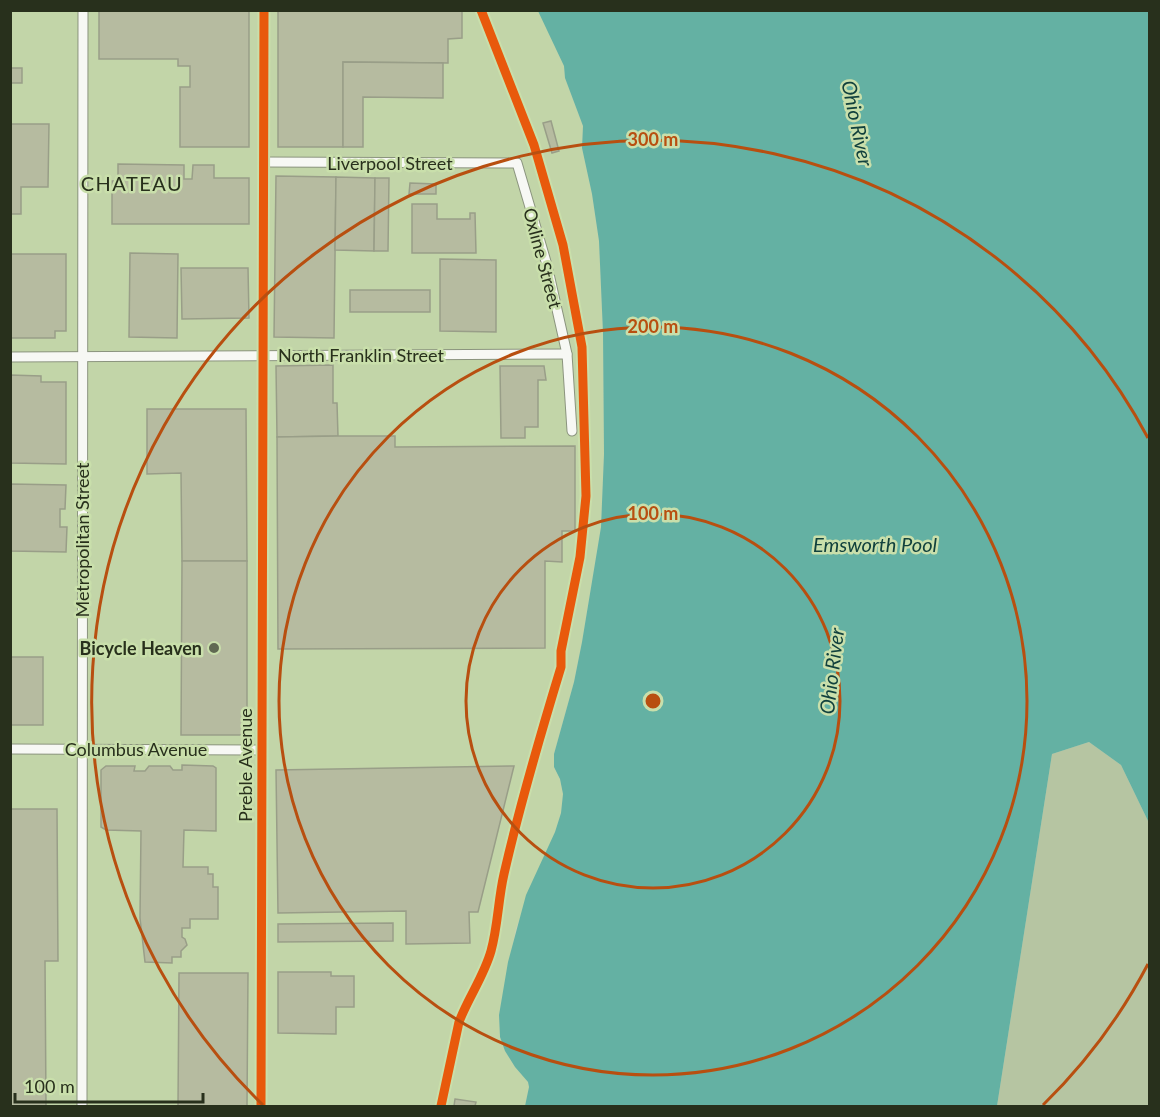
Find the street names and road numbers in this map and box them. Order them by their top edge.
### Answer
street label: Liverpool Street [327,152,453,174]
street label: Oxline Street [519,205,567,311]
street label: North Franklin Street [278,344,444,366]
street label: Metropolitan Street [71,462,93,618]
street label: Preble Avenue [234,708,256,822]
street label: Columbus Avenue [65,738,207,760]

